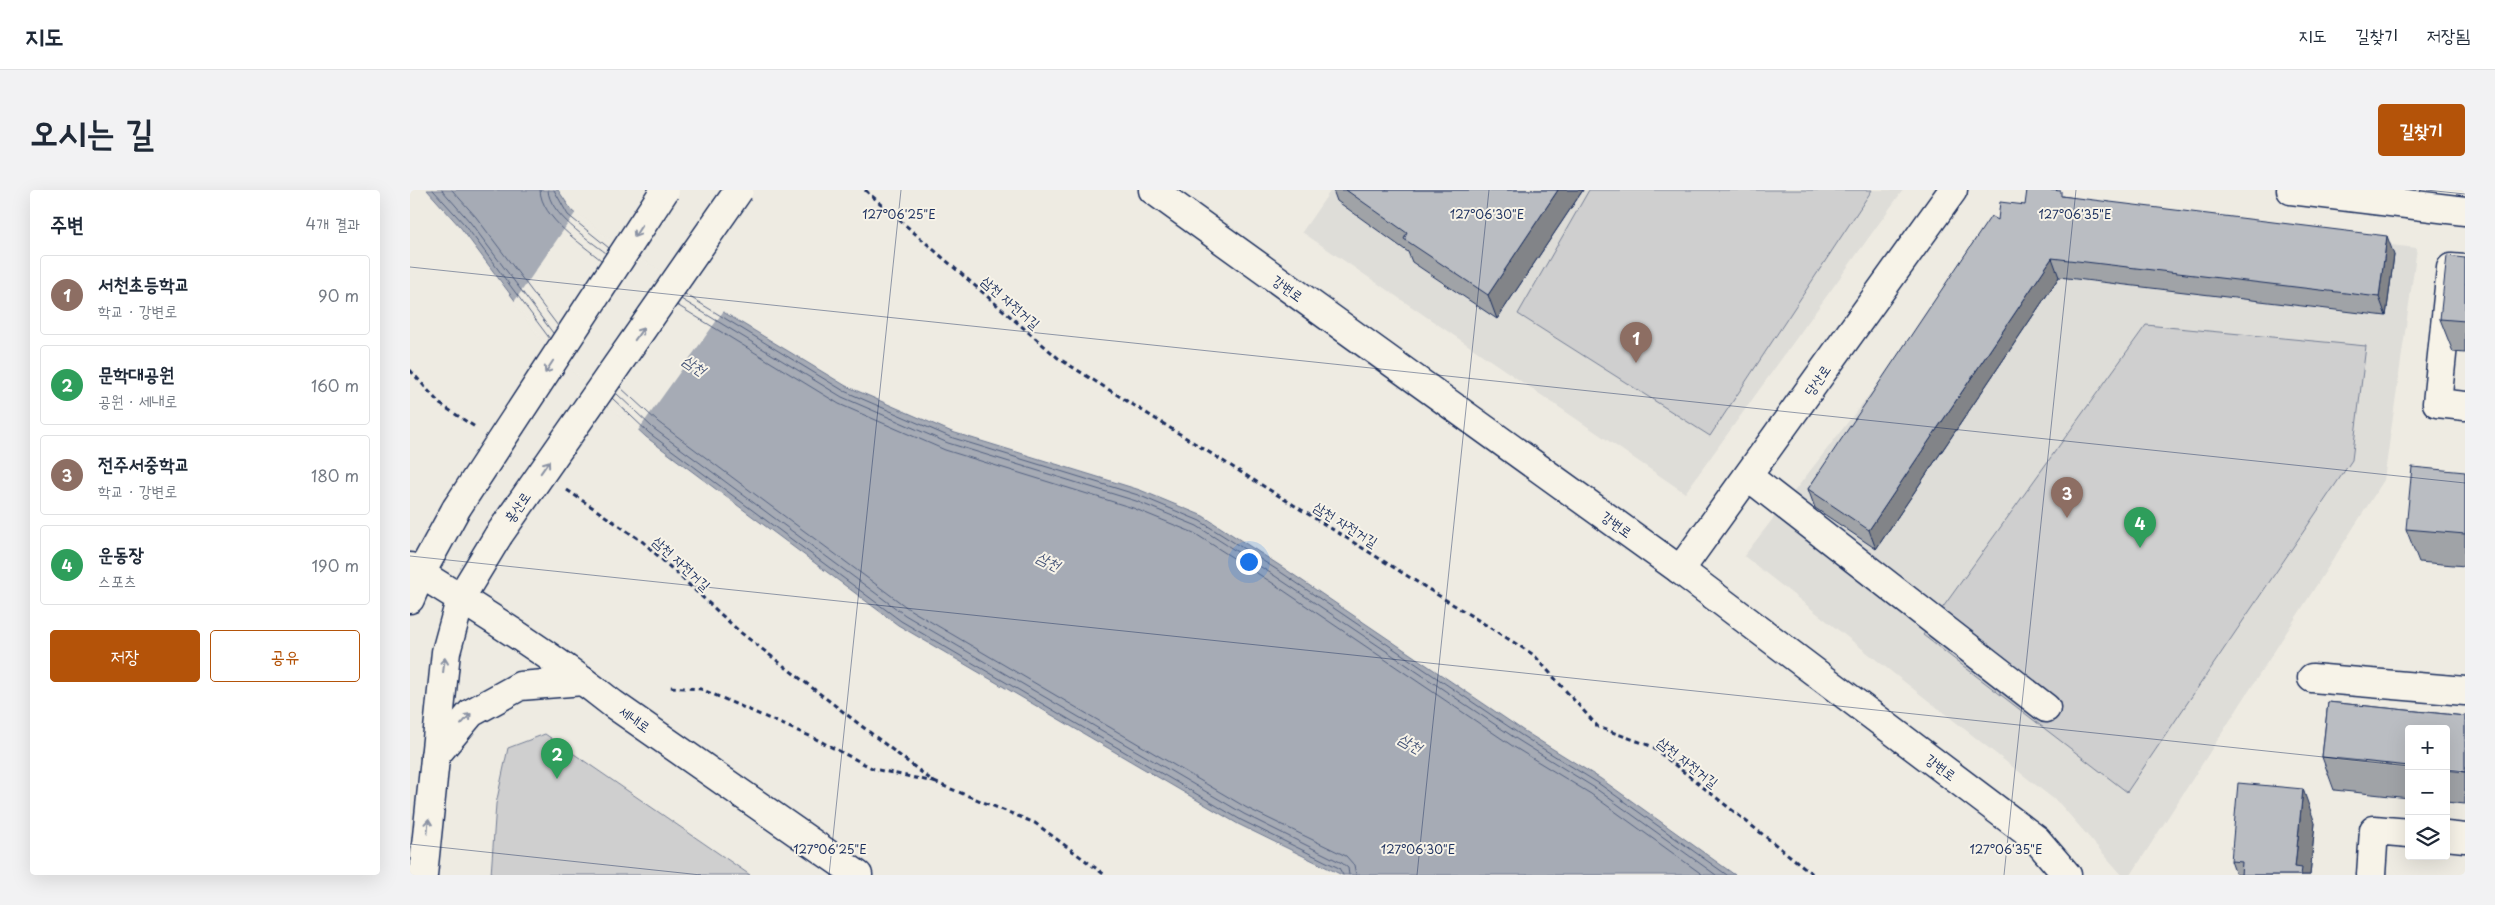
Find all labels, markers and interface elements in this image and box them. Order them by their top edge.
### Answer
text: 지도 [25,17,64,53]
text: 지도 [2298,21,2327,48]
text: 길찾기 [2355,21,2399,48]
text: 저장됨 [2427,21,2470,48]
text: 오시는 길 [30,104,154,157]
button: 길찾기 [2378,104,2465,156]
text: 127°06'25"E [862,205,936,223]
text: 127°06'30"E [1450,205,1524,223]
text: 127°06'35"E [2038,205,2112,223]
text: 주변 [50,207,84,239]
text: 4개 결과 [306,211,360,235]
one-way arrow [633,223,643,237]
text: 서천초등학교 [98,269,190,297]
street label: 삼천 자전거길 [977,270,1046,334]
street label: 강변로 [1268,270,1308,306]
text: 1 [63,283,71,307]
text: 90 m [318,283,359,307]
text: 학교 · 강변로 [98,298,177,322]
pin: 1 [1620,322,1652,363]
one-way arrow [634,327,644,341]
water label: 삼천 [679,348,713,381]
text: 문학대공원 [98,359,174,387]
one-way arrow [544,360,554,374]
street label: 당산로 [1799,360,1835,400]
text: 2 [61,373,73,397]
text: 160 m [311,373,359,397]
text: 공원 · 세내로 [98,388,177,412]
text: 전주서중학교 [98,449,190,477]
one-way arrow [540,461,551,474]
text: 3 [62,463,72,487]
text: 180 m [311,463,359,487]
pin: 3 [2051,477,2083,518]
text: 학교 · 강변로 [98,478,177,502]
street label: 홍산로 [499,487,535,527]
street label: 삼천 자전거길 [1310,496,1383,552]
street label: 강변로 [1597,506,1637,542]
pin: 4 [2124,507,2156,548]
street label: 삼천 자전거길 [648,531,716,596]
text: 운동장 [98,539,144,567]
water label: 삼천 [1033,544,1067,577]
your location [1236,549,1262,575]
text: 4 [62,553,72,577]
text: 190 m [311,553,359,577]
text: 스포츠 [98,568,137,592]
button: 저장 [50,630,200,682]
button: 공유 [210,630,360,682]
one-way arrow [439,657,449,673]
street label: 세내로 [615,701,655,737]
one-way arrow [460,713,472,726]
map controls [2405,725,2450,860]
button: + [2405,725,2450,770]
water label: 삼천 [1395,726,1429,759]
street label: 삼천 자전거길 [1653,732,1723,793]
pin: 2 [541,738,573,779]
street label: 강변로 [1921,748,1961,786]
button: − [2405,770,2450,815]
button: layers [2405,815,2450,860]
one-way arrow [423,819,433,835]
text: 127°06'25"E [793,840,867,858]
text: 127°06'30"E [1381,840,1455,858]
text: 127°06'35"E [1969,840,2043,858]

